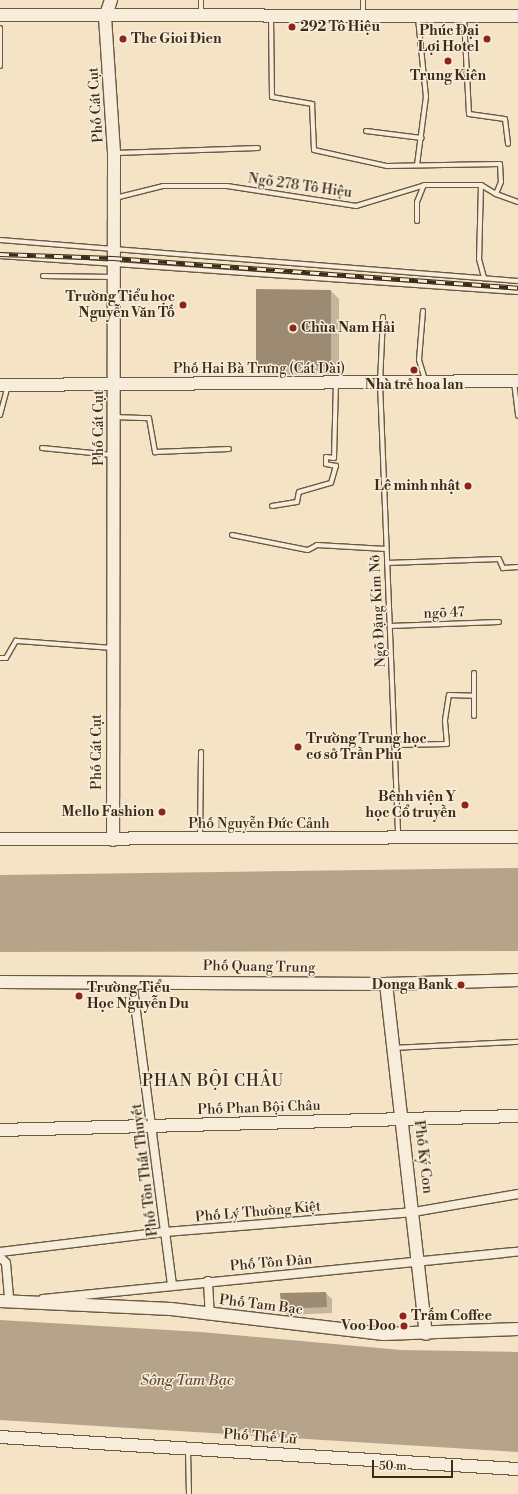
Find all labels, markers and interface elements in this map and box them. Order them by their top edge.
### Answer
place label: 292 Tô Hiệu [300,19,380,35]
marker: 292 Tô Hiệu [287,22,297,32]
place label: Phúc Đại Lợi Hotel [418,23,479,56]
place label: The Gioi Đien [131,31,222,47]
marker: The Gioi Đien [118,34,128,44]
marker: Phúc Đại Lợi Hotel [482,34,492,44]
marker: Trung Kiên [443,56,453,66]
street label: Phố Cát Cụt [85,67,107,143]
place label: Trung Kiên [410,68,486,84]
street label: Ngõ 278 Tô Hiệu [247,170,353,202]
place label: Trường Tiểu học Nguyễn Văn Tố [65,289,175,322]
marker: Trường Tiểu học Nguyễn Văn Tố [178,300,188,310]
place label: Chùa Nam Hải [301,320,395,336]
marker: Chùa Nam Hải [288,323,298,333]
street label: Phố Hai Bà Trưng (Cát Dài) [173,361,345,377]
marker: Nhà trẻ hoa lan [409,365,419,375]
place label: Nhà trẻ hoa lan [365,377,463,393]
street label: Phố Cát Cụt [91,390,107,466]
place label: Lê minh nhật [374,478,460,494]
marker: Lê minh nhật [463,481,473,491]
street label: Ngõ Đặng Kim Nở [367,554,389,668]
street label: ngõ 47 [423,604,465,622]
street label: Phố Cát Cụt [89,714,105,790]
place label: Trường Trung học cơ sở Trần Phú [306,731,427,764]
marker: Trường Trung học cơ sở Trần Phú [293,742,303,752]
place label: Bênh viện Y học Cổ truyền [365,789,456,822]
marker: Bênh viện Y học Cổ truyền [459,799,471,811]
place label: Mello Fashion [62,804,154,820]
marker: Mello Fashion [157,807,167,817]
street label: Phố Nguyễn Đức Cảnh [188,816,330,832]
street label: Phố Quang Trung [203,958,315,976]
place label: Donga Bank [372,977,453,993]
place label: Trường Tiểu Học Nguyễn Du [87,980,189,1012]
marker: Donga Bank [456,980,466,990]
marker: Trường Tiểu Học Nguyễn Du [74,991,84,1001]
district label: PHAN BỘI CHÂU [142,1071,284,1091]
street label: Phố Phan Bội Châu [197,1097,321,1119]
street label: Phố Tôn Thất Thuyết [129,1103,161,1237]
street label: Phố Ký Con [410,1119,436,1195]
street label: Phố Lý Thường Kiệt [194,1198,322,1226]
street label: Phố Tôn Đản [229,1251,313,1275]
street label: Phố Tam Bạc [218,1292,304,1318]
place label: Trấm Coffee [411,1308,492,1324]
marker: Trấm Coffee [398,1311,408,1321]
place label: Voo Doo [341,1318,396,1334]
marker: Voo Doo [399,1321,409,1331]
water label: Sông Tam Bạc [140,1372,234,1390]
street label: Phố Thế Lữ [223,1426,297,1448]
scale bar [374,1452,455,1478]
text: 50 m [379,1459,407,1474]

